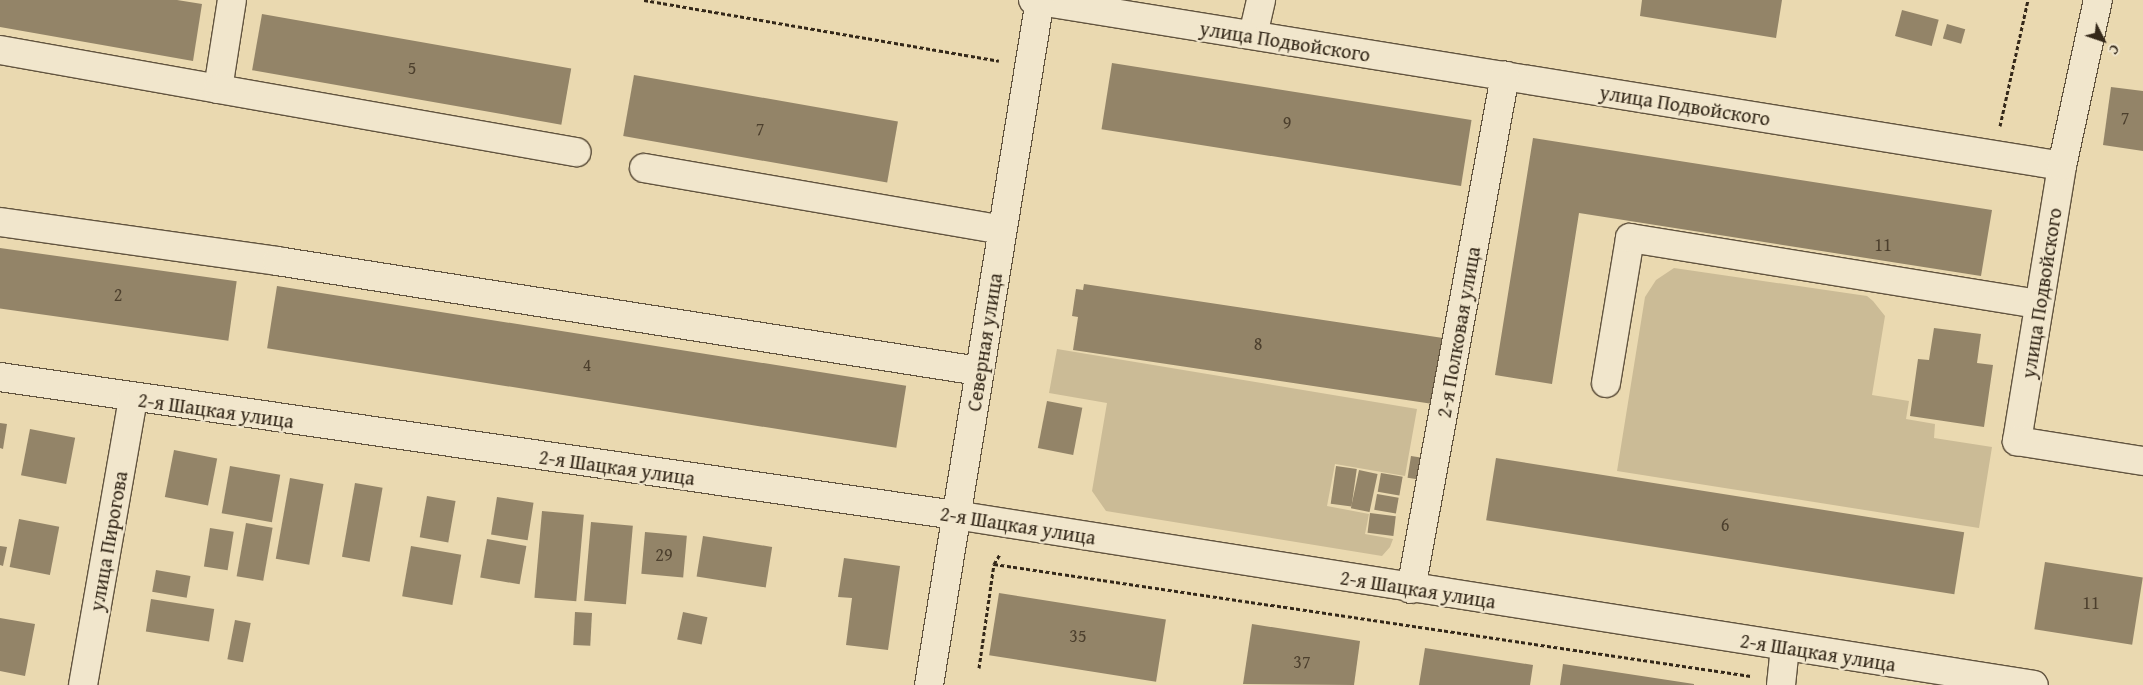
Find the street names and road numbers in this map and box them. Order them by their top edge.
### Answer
street label: улица Подвойского [1198,16,1372,66]
street label: улица Подвойского [1598,80,1772,130]
street label: улица Подвойского [2016,206,2066,380]
street label: 2-я Полковая улица [1431,244,1485,420]
street label: Северная улица [961,271,1007,413]
street label: 2-я Шацкая улица [137,387,295,433]
street label: 2-я Шацкая улица [538,444,696,490]
street label: улица Пирогова [84,469,132,613]
street label: 2-я Шацкая улица [939,501,1097,549]
street label: 2-я Шацкая улица [1339,565,1497,613]
street label: 2-я Шацкая улица [1739,628,1897,676]

